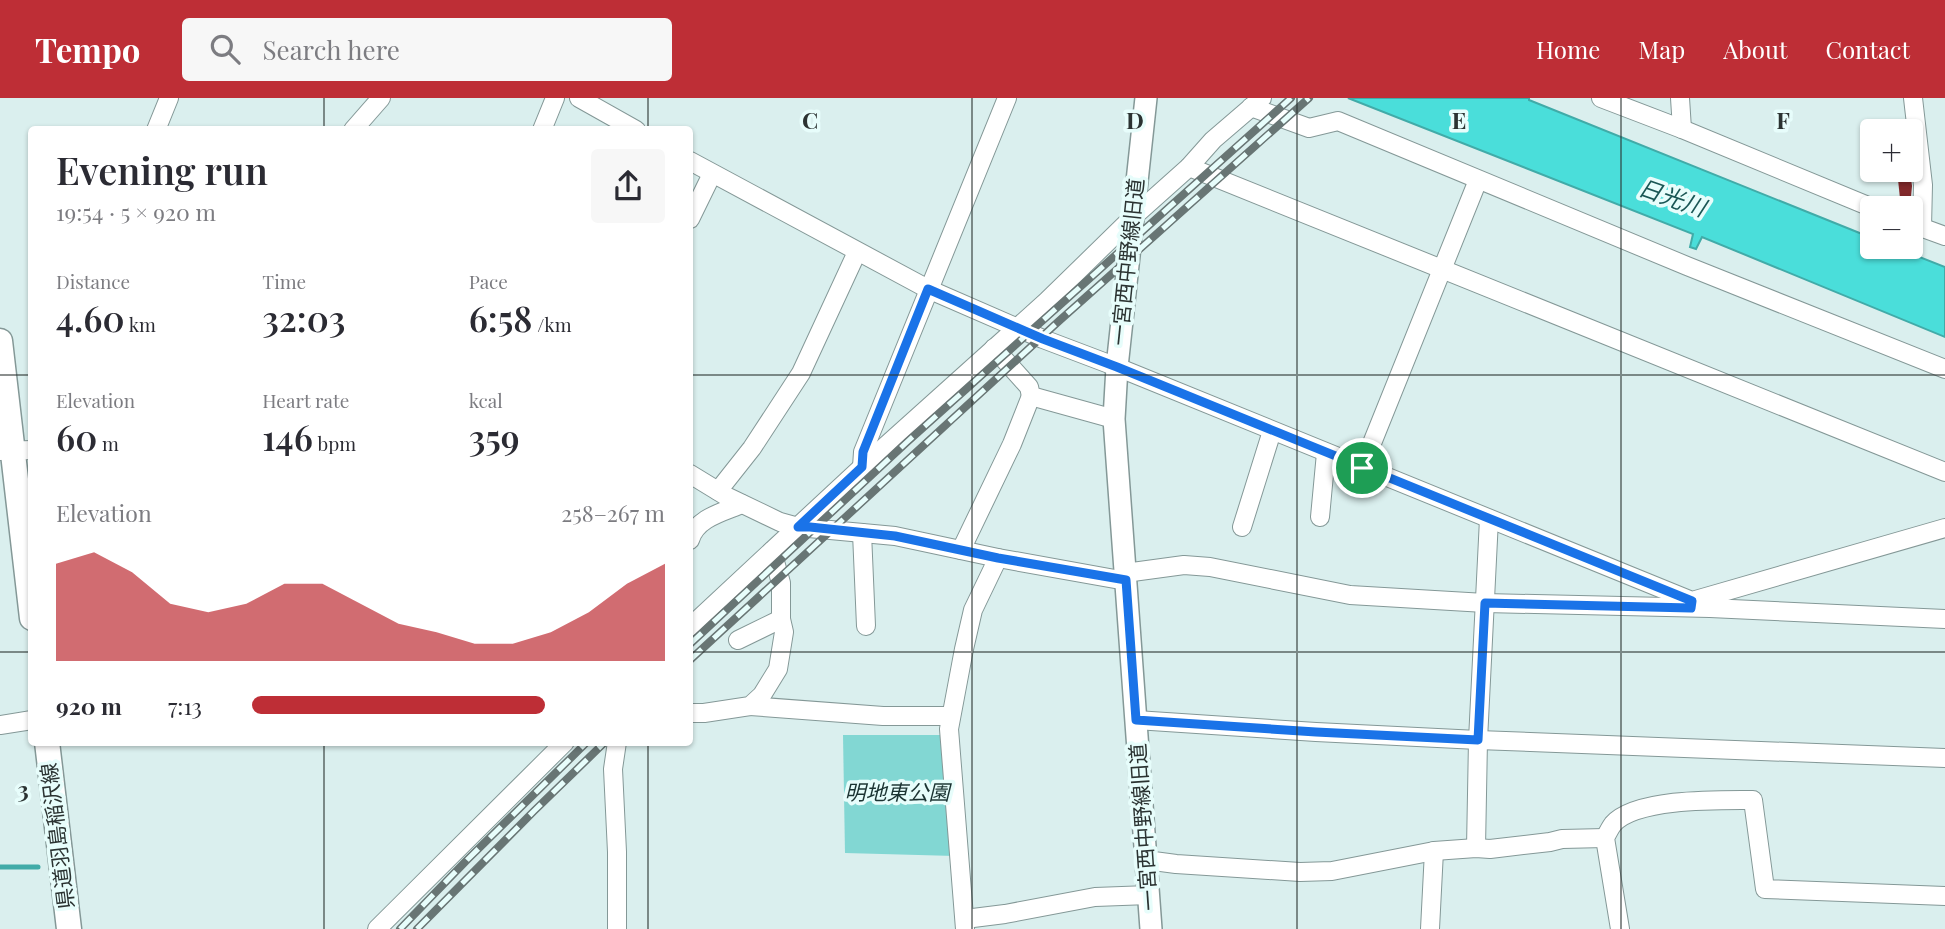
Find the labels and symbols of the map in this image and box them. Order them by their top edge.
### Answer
text: C [802,104,818,135]
text: D [1126,104,1144,135]
text: E [1452,104,1466,135]
text: F [1776,104,1790,135]
water label: 日光川 [1635,171,1713,223]
street label: 一宮西中野線旧道 [1103,177,1149,347]
pin [1332,438,1392,498]
street label: 一宮西中野線旧道 [1122,742,1162,912]
street label: 県道羽島稲沢線 [33,762,79,911]
text: 3 [17,773,29,804]
park label: 明地東公園 [845,777,952,805]

